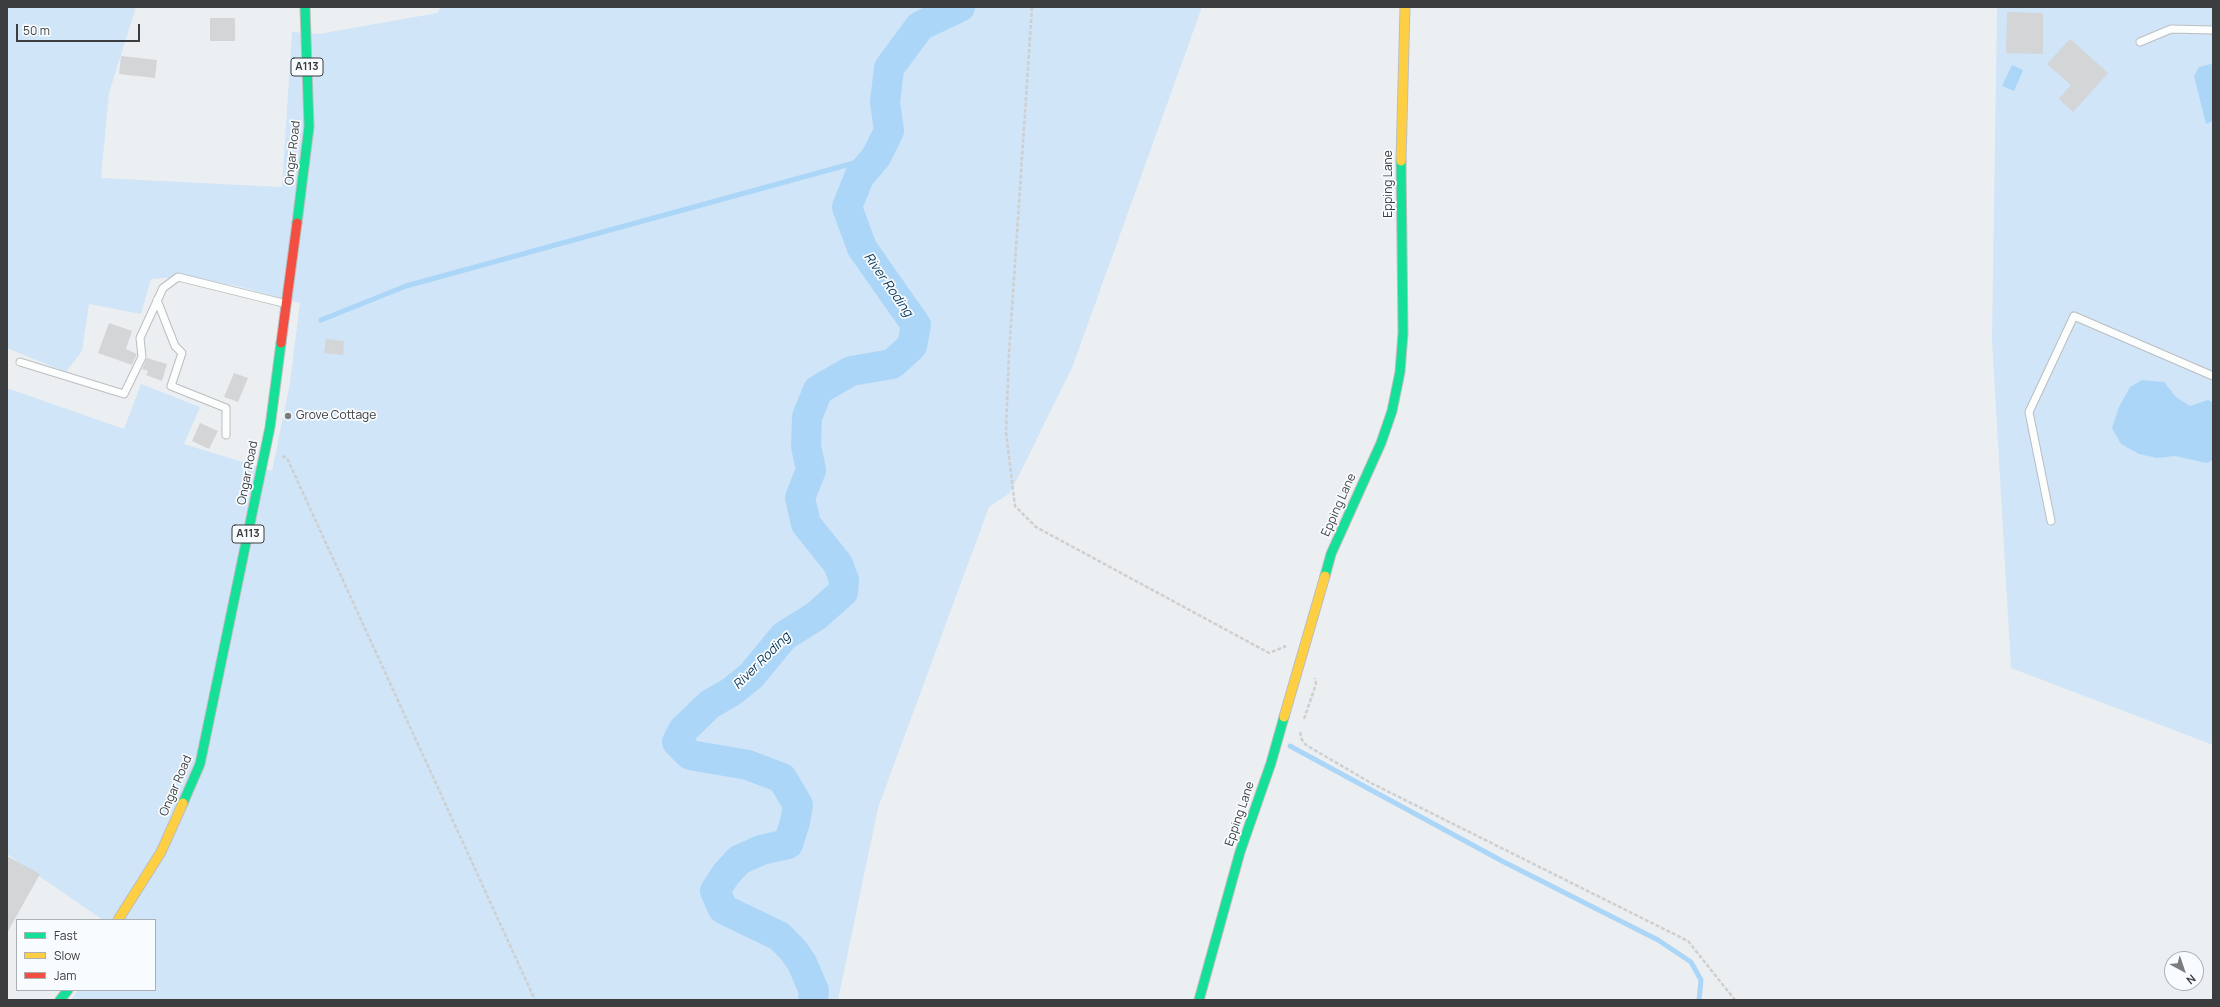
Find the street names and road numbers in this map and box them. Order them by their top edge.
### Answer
road number: A113 [291,58,323,76]
street label: Ongar Road [282,120,304,186]
street label: Epping Lane [1382,150,1396,218]
street label: Ongar Road [235,440,261,506]
street label: Epping Lane [1319,471,1359,539]
road number: A113 [232,525,264,543]
street label: Ongar Road [157,753,195,819]
street label: Epping Lane [1222,780,1258,848]

